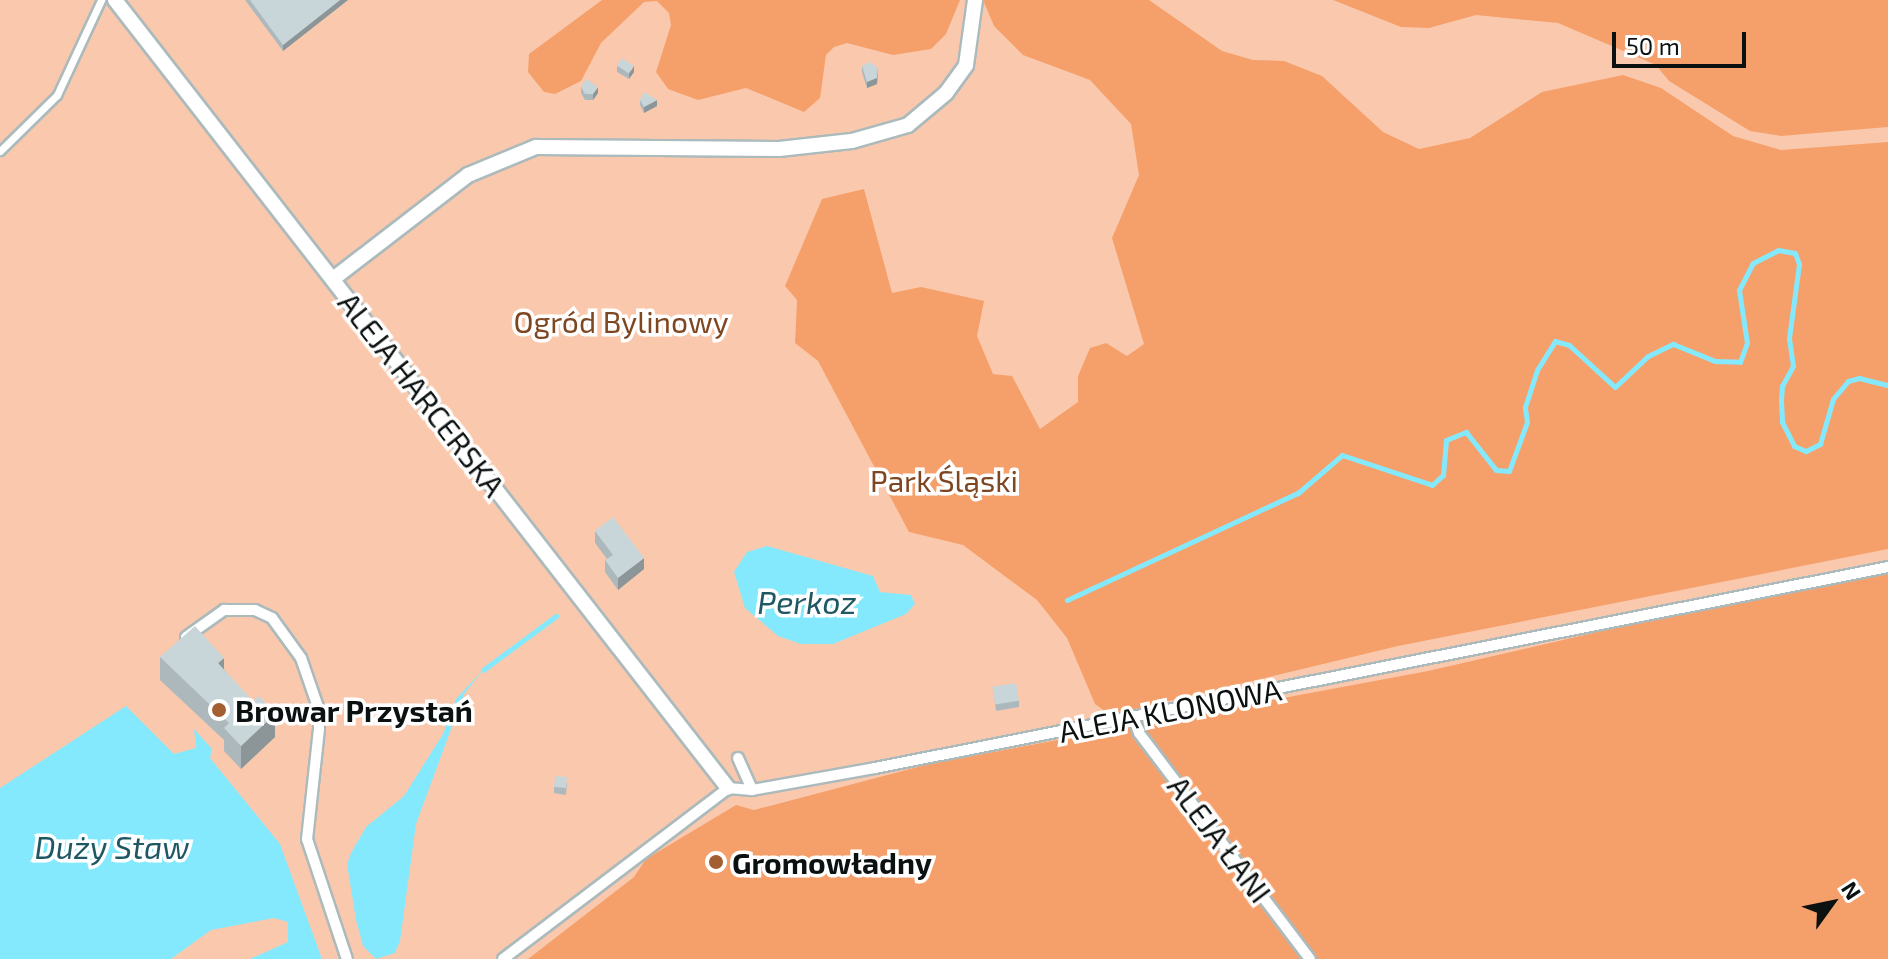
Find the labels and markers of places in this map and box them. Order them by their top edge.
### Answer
place label: Browar Przystań [235,692,473,728]
marker: Browar Przystań [210,701,228,719]
place label: Gromowładny [732,844,932,880]
marker: Gromowładny [707,853,725,871]

